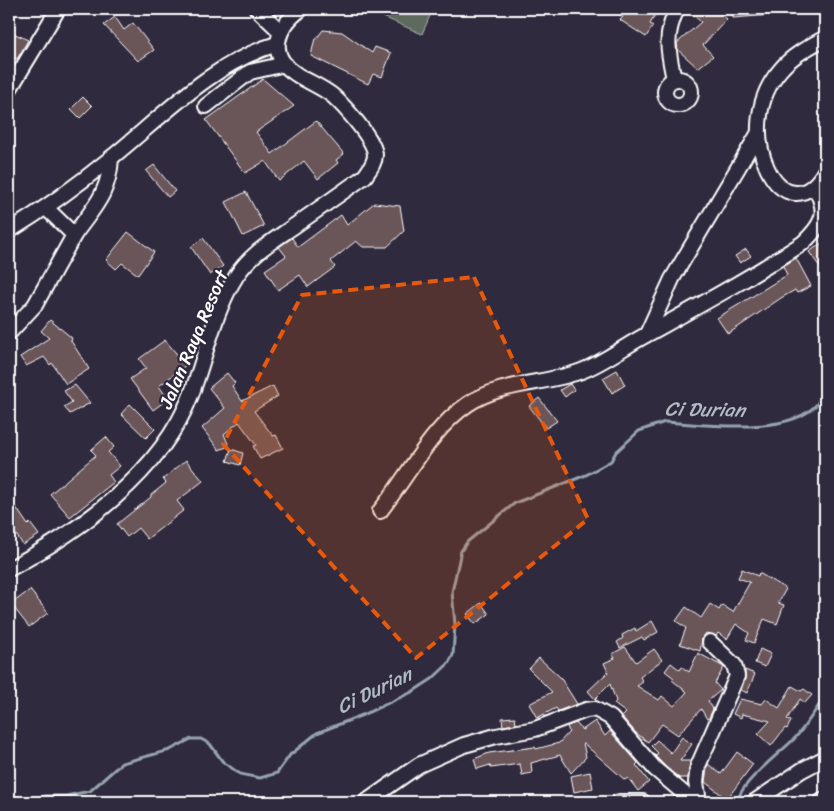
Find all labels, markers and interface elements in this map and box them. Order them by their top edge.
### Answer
street label: Jalan Raya Resort [149,263,238,415]
water label: Ci Durian [664,391,748,428]
water label: Ci Durian [330,656,420,724]

